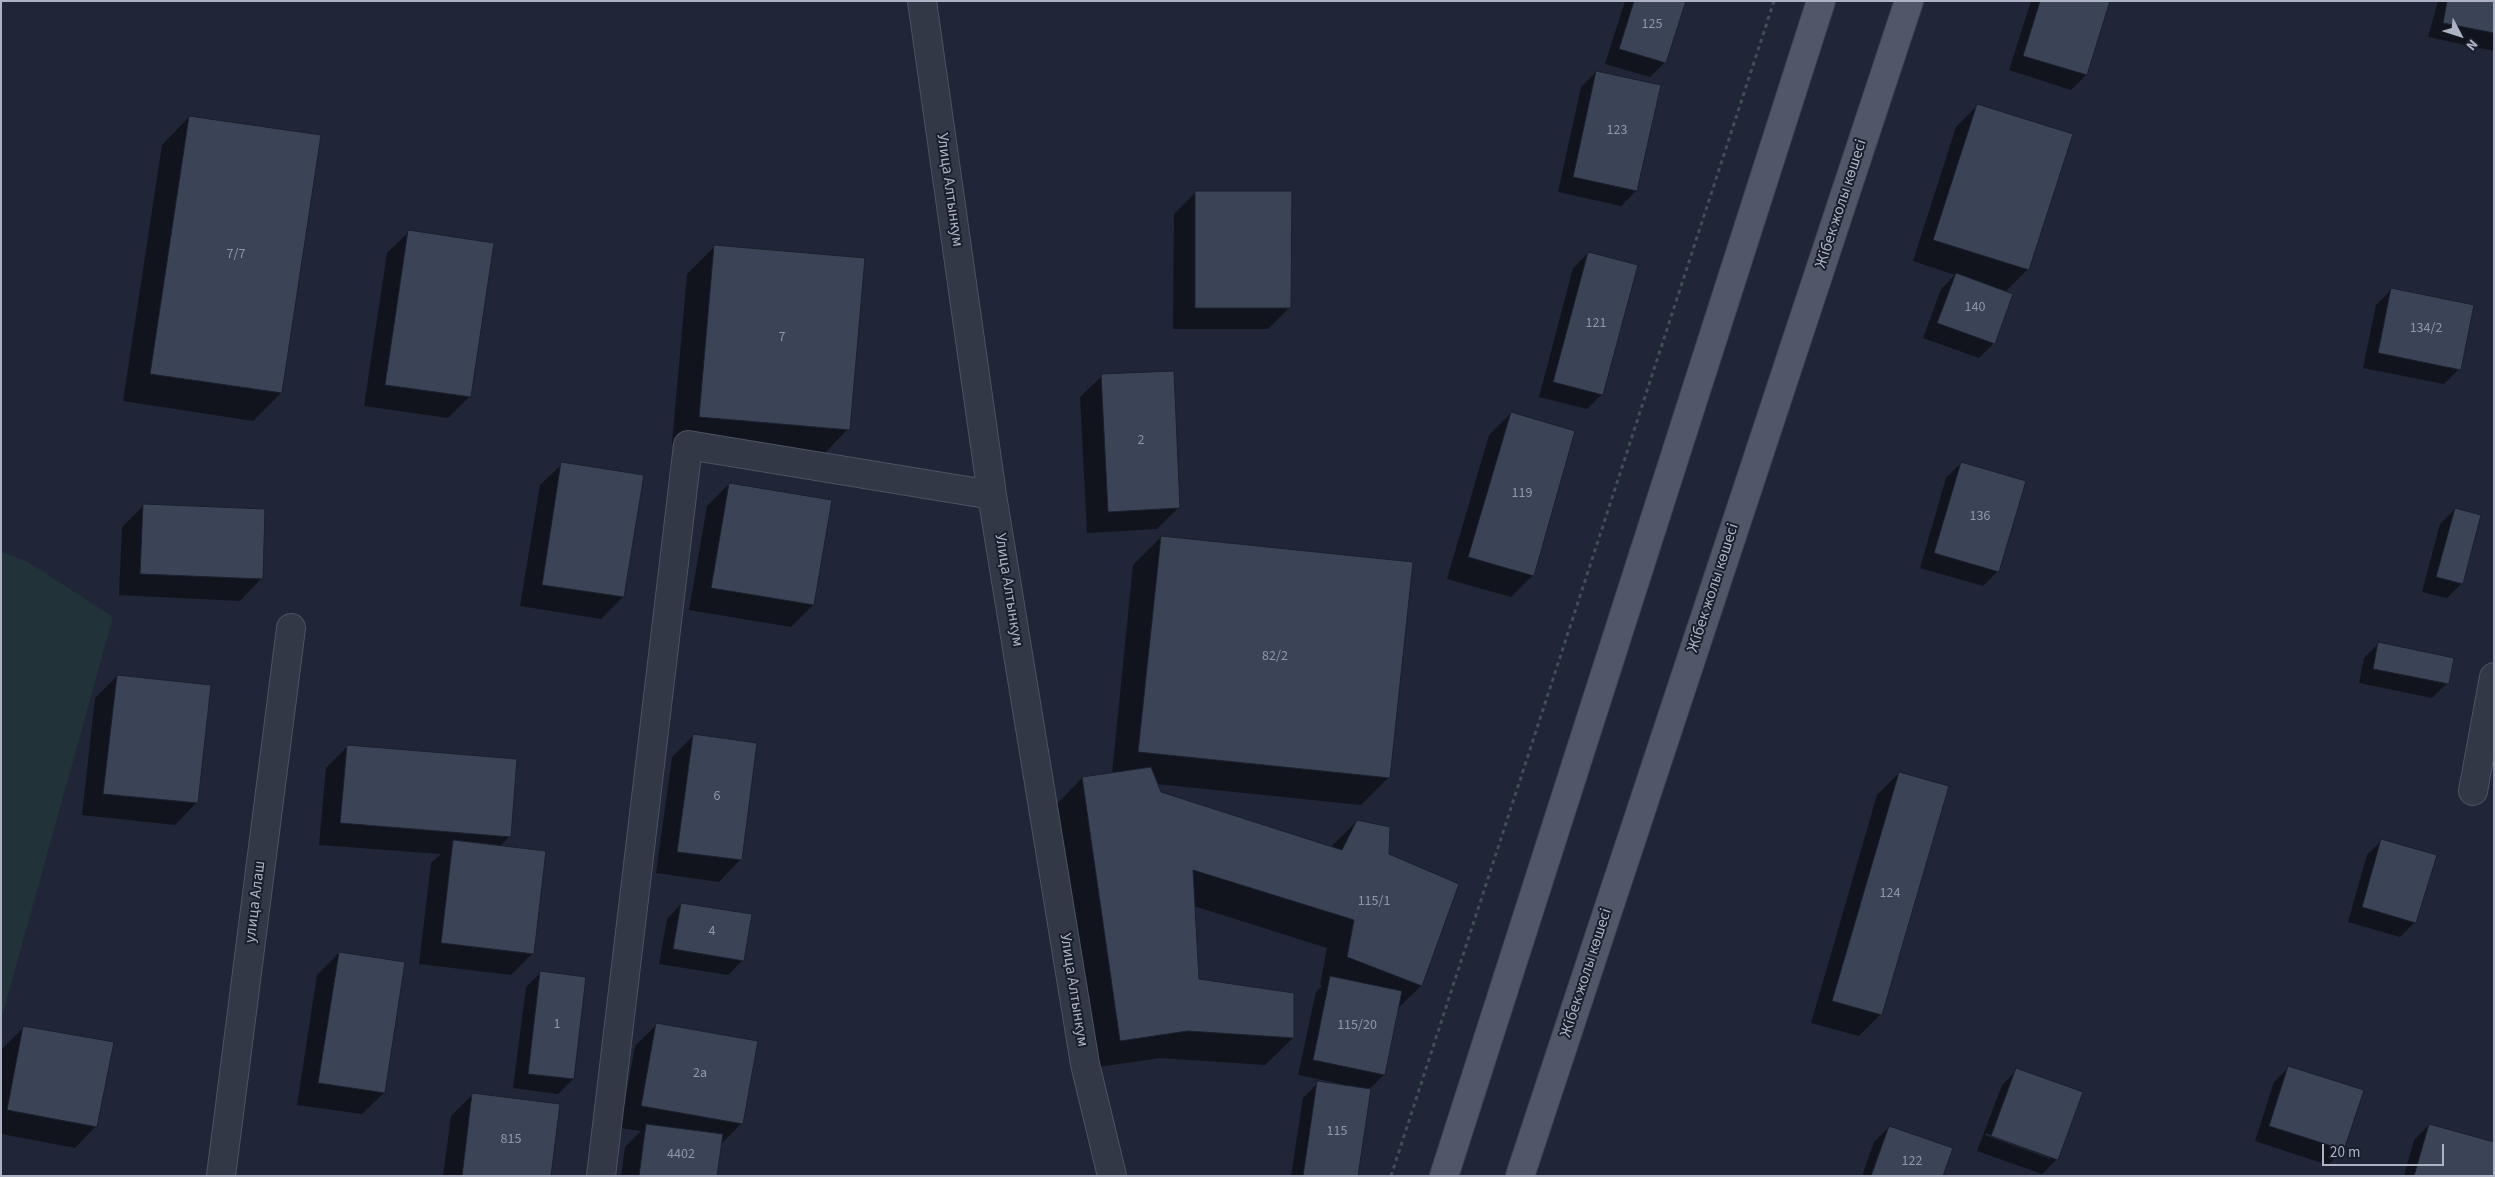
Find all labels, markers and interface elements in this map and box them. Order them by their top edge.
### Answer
north arrow [2435,10,2485,60]
house number: 125 [1642,17,1662,33]
text: N [2461,35,2482,55]
house number: 123 [1607,123,1627,139]
street label: Улица Алтынкум [932,132,966,248]
street label: Жібек жолы көшесі [1812,137,1872,271]
house number: 7/7 [227,247,245,263]
house number: 140 [1965,300,1985,316]
house number: 121 [1586,316,1606,332]
house number: 134/2 [2410,321,2442,337]
house number: 7 [779,330,785,346]
house number: 2 [1138,433,1144,449]
house number: 119 [1512,486,1532,502]
house number: 136 [1970,509,1990,525]
street label: Жібек жолы көшесі [1684,521,1744,655]
street label: Улица Алтынкум [990,532,1026,648]
house number: 82/2 [1262,649,1288,665]
house number: 6 [714,789,720,805]
street label: улица Алаш [241,860,271,944]
house number: 124 [1880,886,1900,902]
house number: 115/1 [1358,894,1390,910]
street label: Жібек жолы көшесі [1557,906,1617,1040]
house number: 4 [709,924,715,940]
street label: Улица Алтынкум [1055,932,1091,1048]
house number: 1 [554,1017,560,1033]
house number: 115/20 [1337,1018,1377,1034]
house number: 2а [693,1066,707,1082]
house number: 115 [1327,1124,1347,1140]
house number: 815 [501,1132,521,1148]
scale bar [2325,1134,2448,1166]
text: 20 m [2330,1142,2360,1163]
house number: 4402 [667,1147,695,1163]
house number: 122 [1902,1154,1922,1170]

